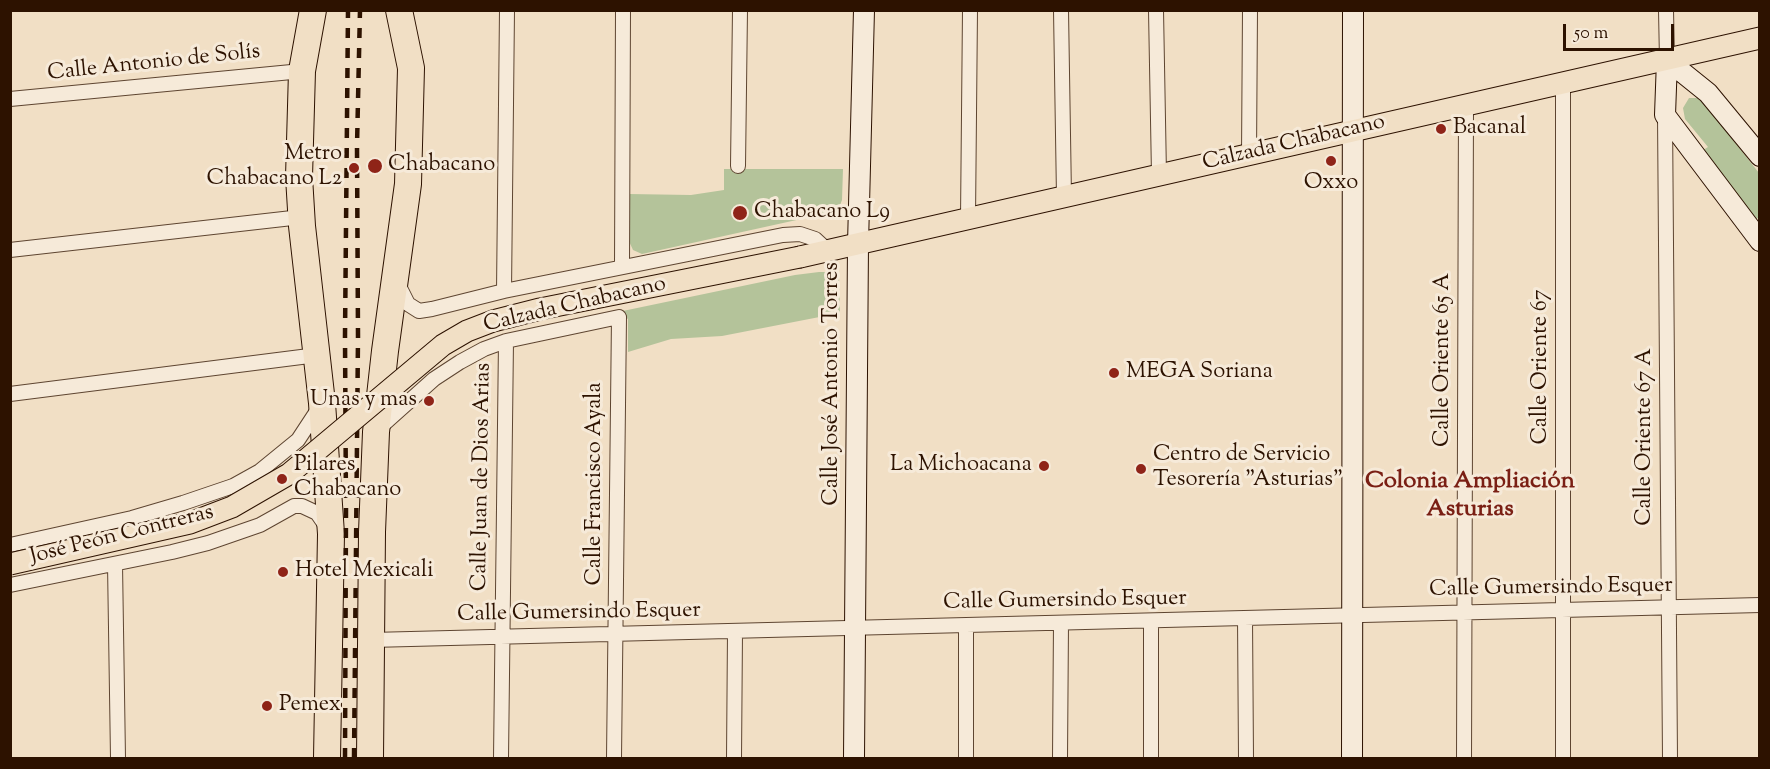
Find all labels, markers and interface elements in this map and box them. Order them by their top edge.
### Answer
scale bar [1566,12,1677,50]
text: 50 m [1574,21,1608,47]
street label: Calle Antonio de Solís [46,40,262,88]
street label: Calzada Chabacano [1200,110,1388,178]
place label: Bacanal [1453,116,1526,142]
marker: Bacanal [1434,122,1448,136]
place label: Metro Chabacano L2 [206,142,342,194]
place label: Chabacano [388,153,495,179]
marker: Oxxo [1324,154,1338,168]
marker: Chabacano [366,157,384,175]
marker: Metro Chabacano L2 [347,161,361,175]
place label: Oxxo [1304,171,1358,197]
place label: Chabacano L9 [754,200,890,226]
marker: Chabacano L9 [731,204,749,222]
street label: Calle José Antonio Torres [820,262,846,506]
street label: Calzada Chabacano [481,272,669,340]
street label: Calle Oriente 65 A [1431,273,1457,447]
street label: Calle Oriente 67 [1529,289,1555,445]
street label: Calle Oriente 67 A [1633,348,1659,526]
place label: MEGA Soriana [1126,360,1273,386]
street label: Calle Juan de Dios Arias [468,363,498,591]
marker: MEGA Soriana [1107,366,1121,380]
street label: Calle Francisco Ayala [583,382,609,586]
place label: Unas y mas [310,388,417,414]
marker: Unas y mas [422,394,436,408]
place label: Centro de Servicio Tesorería "Asturias" [1153,443,1343,494]
place label: Pilares Chabacano [294,453,401,505]
place label: La Michoacana [890,453,1032,479]
marker: La Michoacana [1037,459,1051,473]
marker: Centro de Servicio Tesorería "Asturias" [1134,462,1148,476]
district label: Colonia Ampliación Asturias [1365,469,1575,525]
marker: Pilares Chabacano [275,472,289,486]
street label: José Peón Contreras [27,500,217,572]
place label: Hotel Mexicali [295,559,433,585]
marker: Hotel Mexicali [276,565,290,579]
street label: Calle Gumersindo Esquer [1429,574,1673,604]
street label: Calle Gumersindo Esquer [943,587,1187,617]
street label: Calle Gumersindo Esquer [457,599,701,629]
place label: Pemex [279,693,341,719]
marker: Pemex [260,699,274,713]

